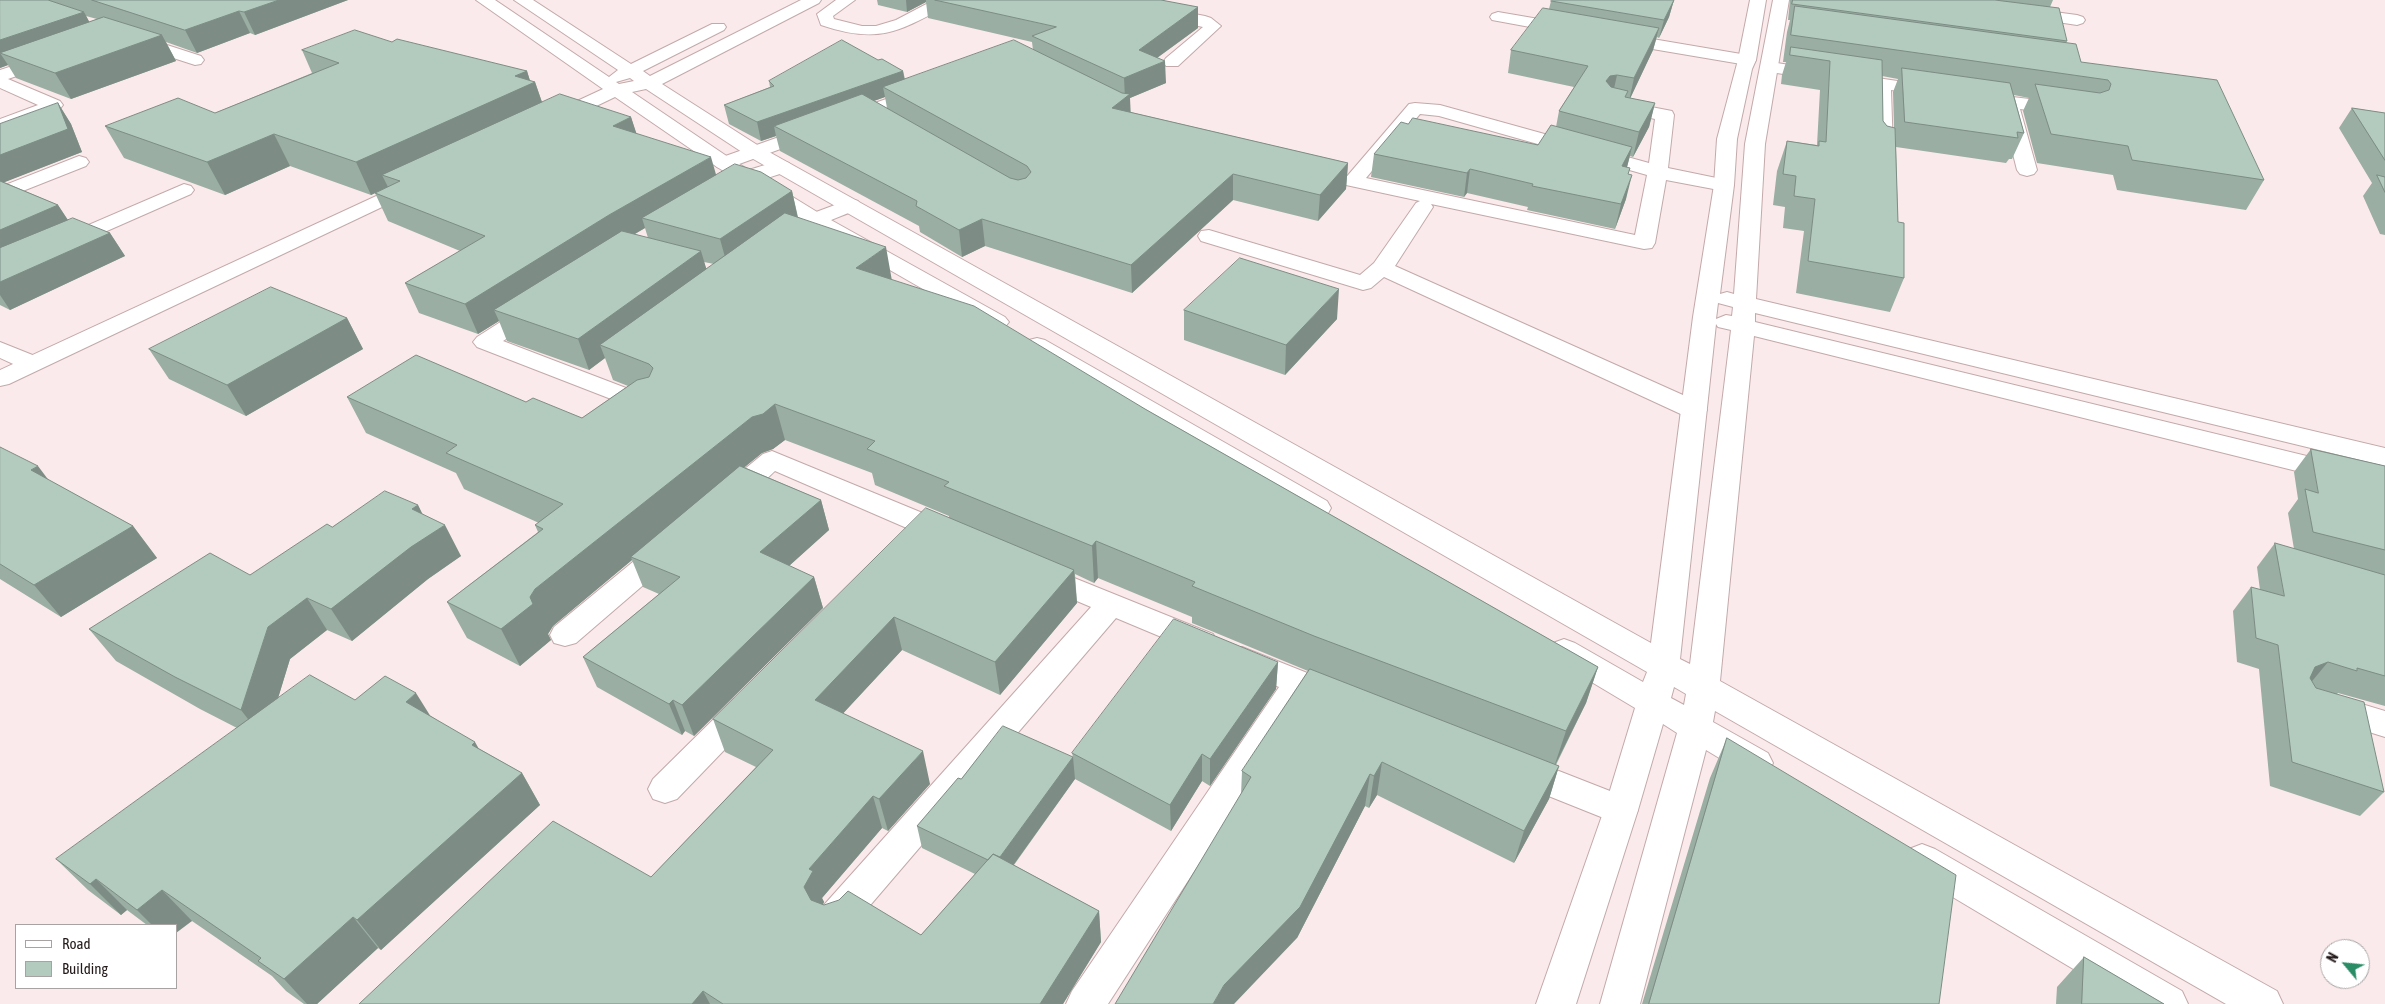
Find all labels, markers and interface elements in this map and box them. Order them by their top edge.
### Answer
legend [15,924,178,989]
text: Road [62,935,91,952]
north arrow [2320,939,2370,989]
text: N [2324,950,2342,965]
text: Building [62,960,108,977]

